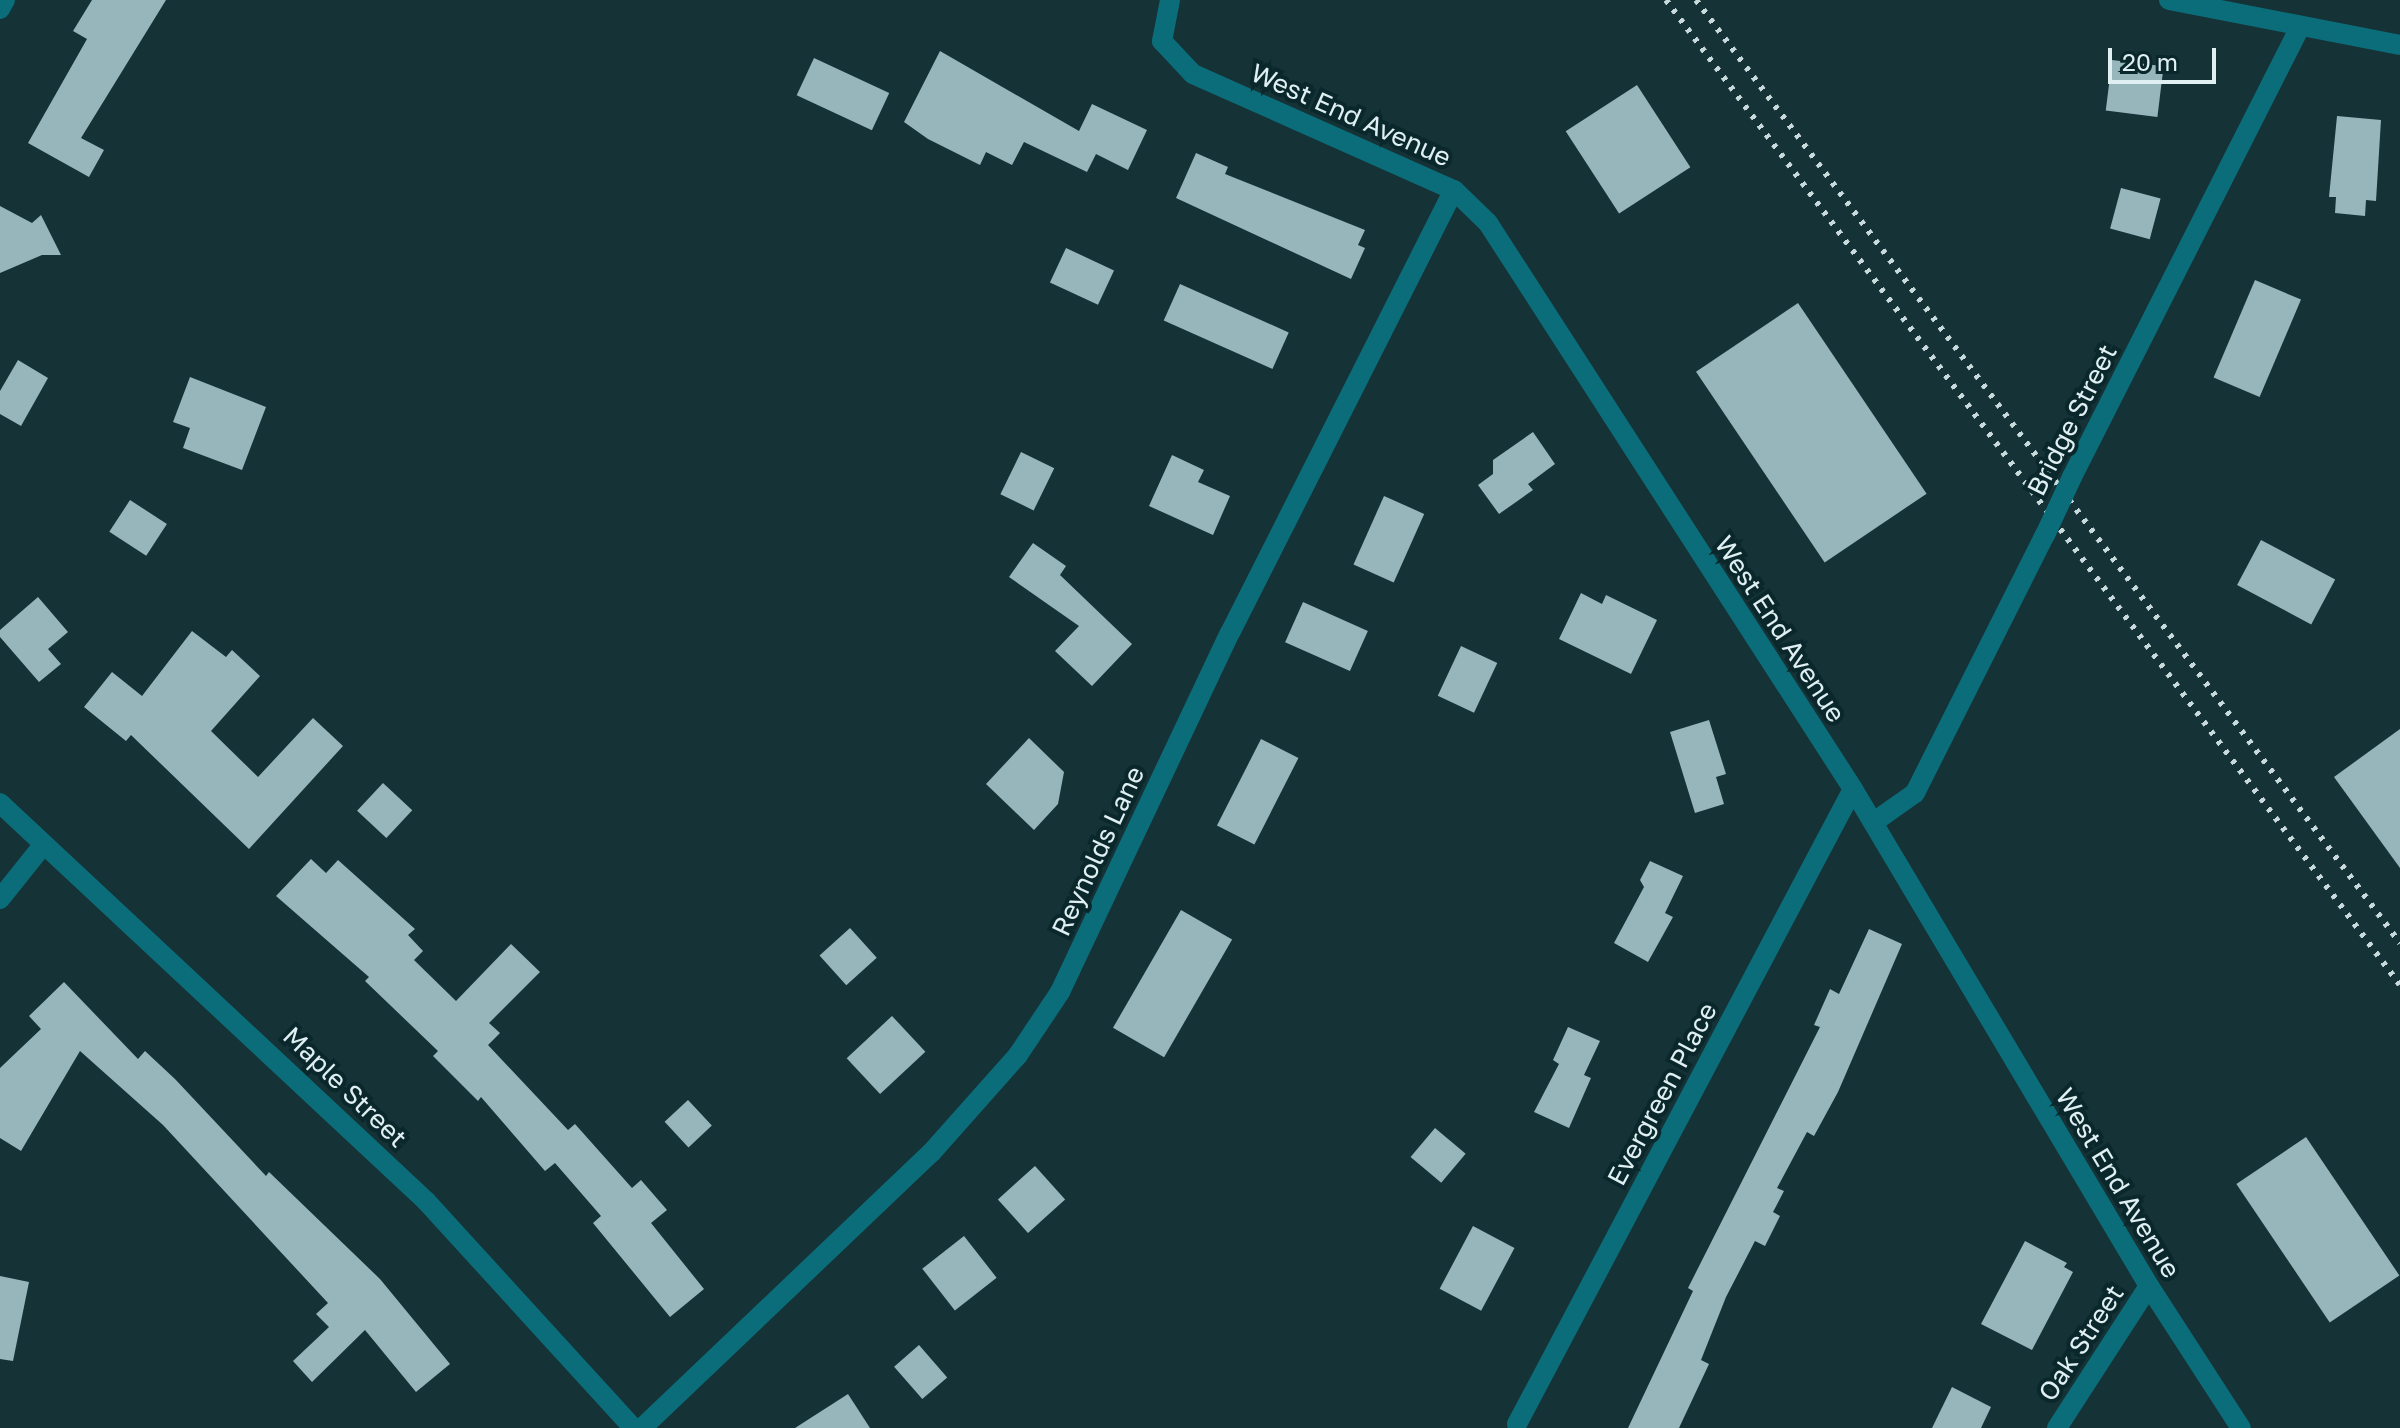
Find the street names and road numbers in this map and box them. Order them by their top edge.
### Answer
street label: West End Avenue [1246,57,1456,173]
street label: Bridge Street [2021,339,2123,501]
street label: West End Avenue [1708,530,1852,728]
street label: Reynolds Lane [1045,761,1151,941]
street label: Evergreen Place [1601,997,1723,1191]
street label: Maple Street [277,1020,413,1154]
street label: West End Avenue [2049,1082,2187,1284]
street label: Oak Street [2032,1279,2130,1407]

